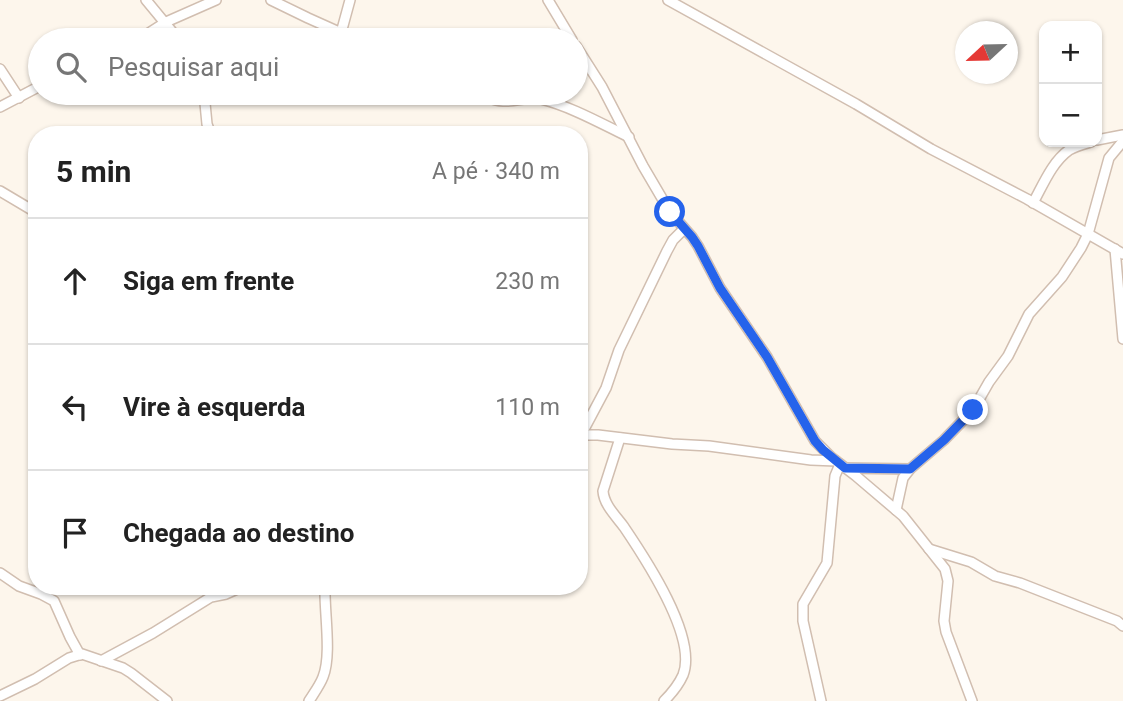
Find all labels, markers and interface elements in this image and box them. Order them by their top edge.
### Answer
north arrow [955,21,1018,84]
map controls [1039,21,1102,147]
button: + [1039,21,1102,84]
search box [28,28,588,105]
icon: search [52,48,90,86]
text: Pesquisar aqui [108,52,279,82]
button: − [1039,84,1102,147]
text: 5 min [56,154,131,189]
text: A pé · 340 m [432,158,560,185]
route start [654,196,685,227]
icon: ahead [56,262,94,300]
text: Siga em frente [123,266,294,296]
text: 230 m [495,268,560,295]
icon: left [56,388,94,426]
text: Vire à esquerda [123,392,306,422]
text: 110 m [495,394,560,421]
route end [957,394,988,425]
icon: arrive [56,514,94,552]
text: Chegada ao destino [123,518,354,548]

